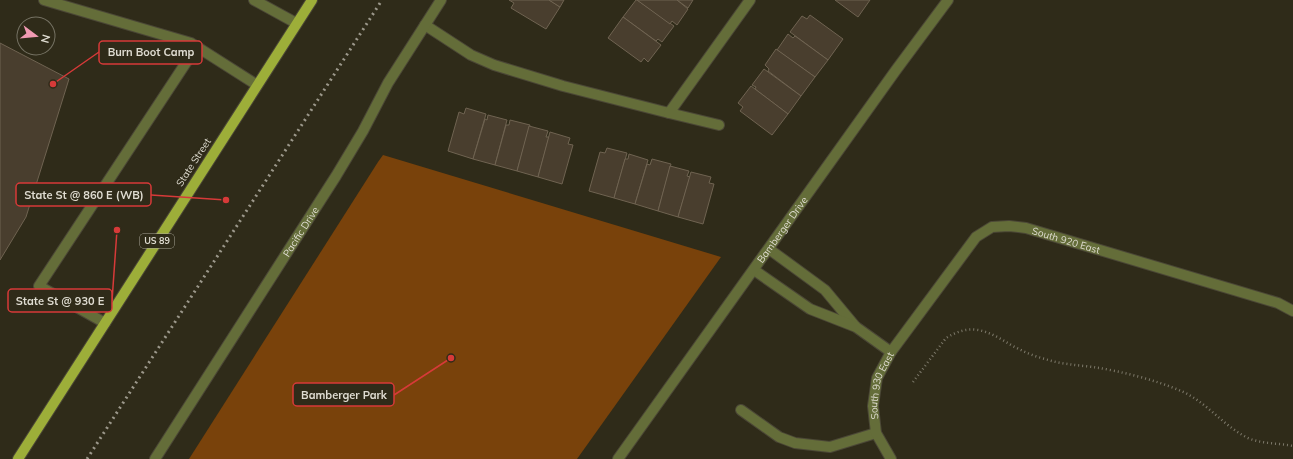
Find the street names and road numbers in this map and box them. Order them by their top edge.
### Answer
street label: State Street [173,135,214,189]
street label: Bamberger Drive [754,194,811,266]
street label: Pacific Drive [280,204,322,259]
street label: South 920 East [1030,224,1102,257]
road number: US 89 [140,234,174,248]
street label: South 930 East [867,349,897,420]

